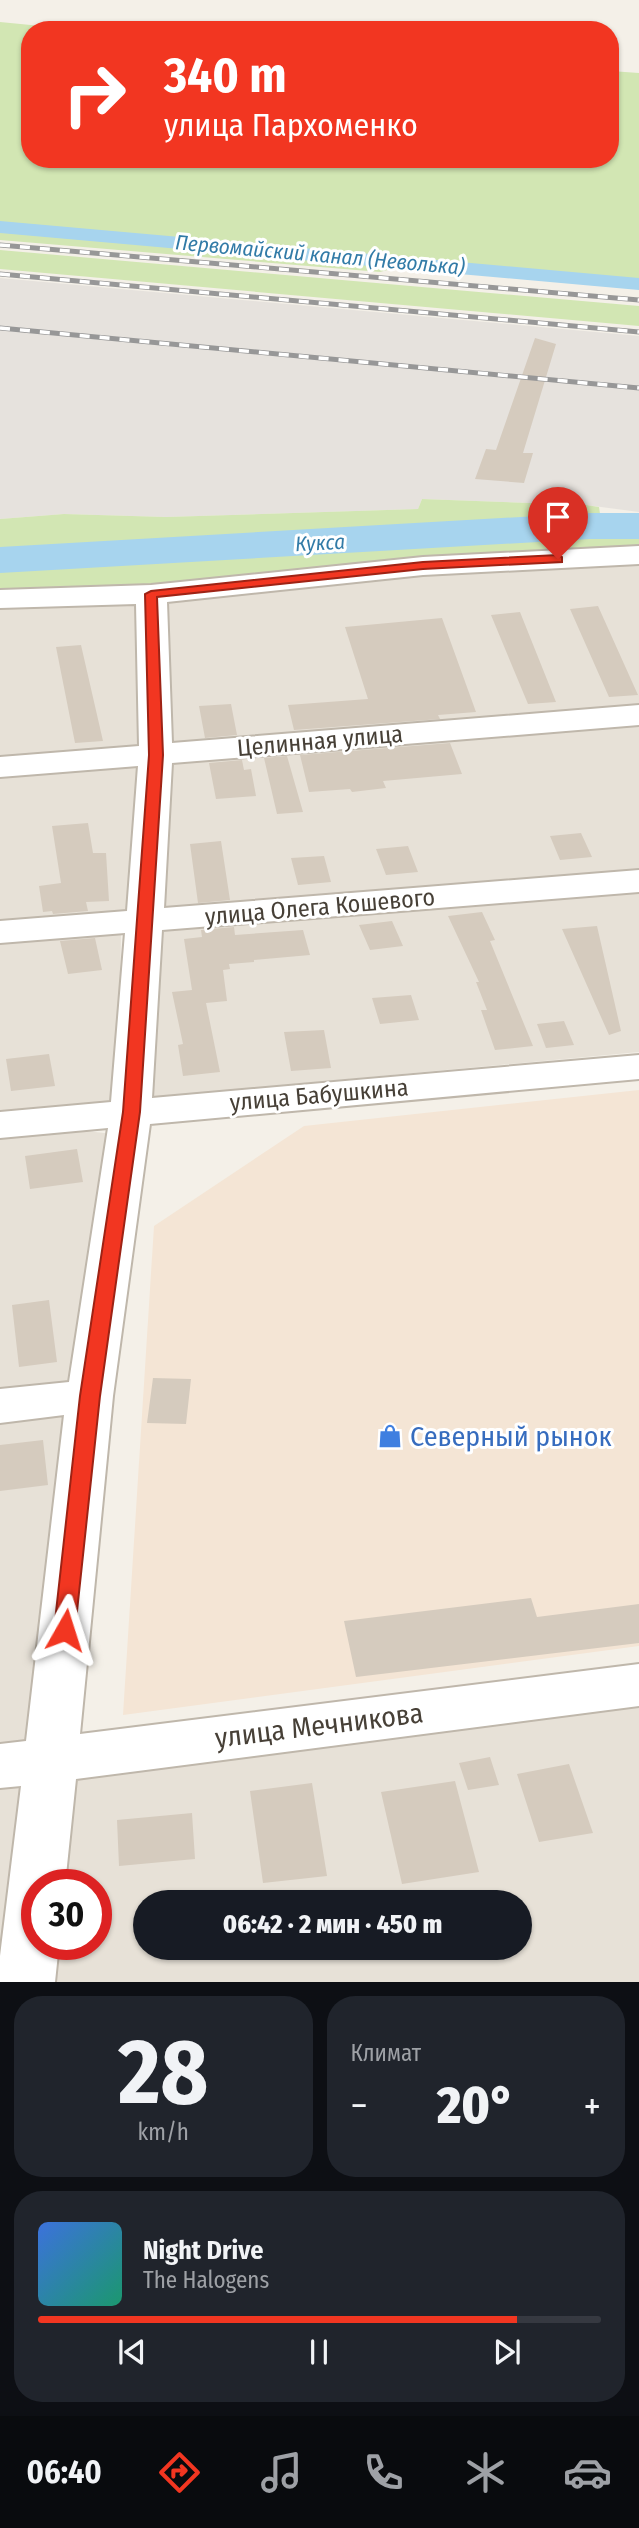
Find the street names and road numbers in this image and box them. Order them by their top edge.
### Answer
street label: Целинная улица [236,720,404,762]
street label: улица Олега Кошевого [204,883,436,931]
street label: улица Бабушкина [229,1073,409,1117]
street label: улица Мечникова [213,1696,425,1755]

